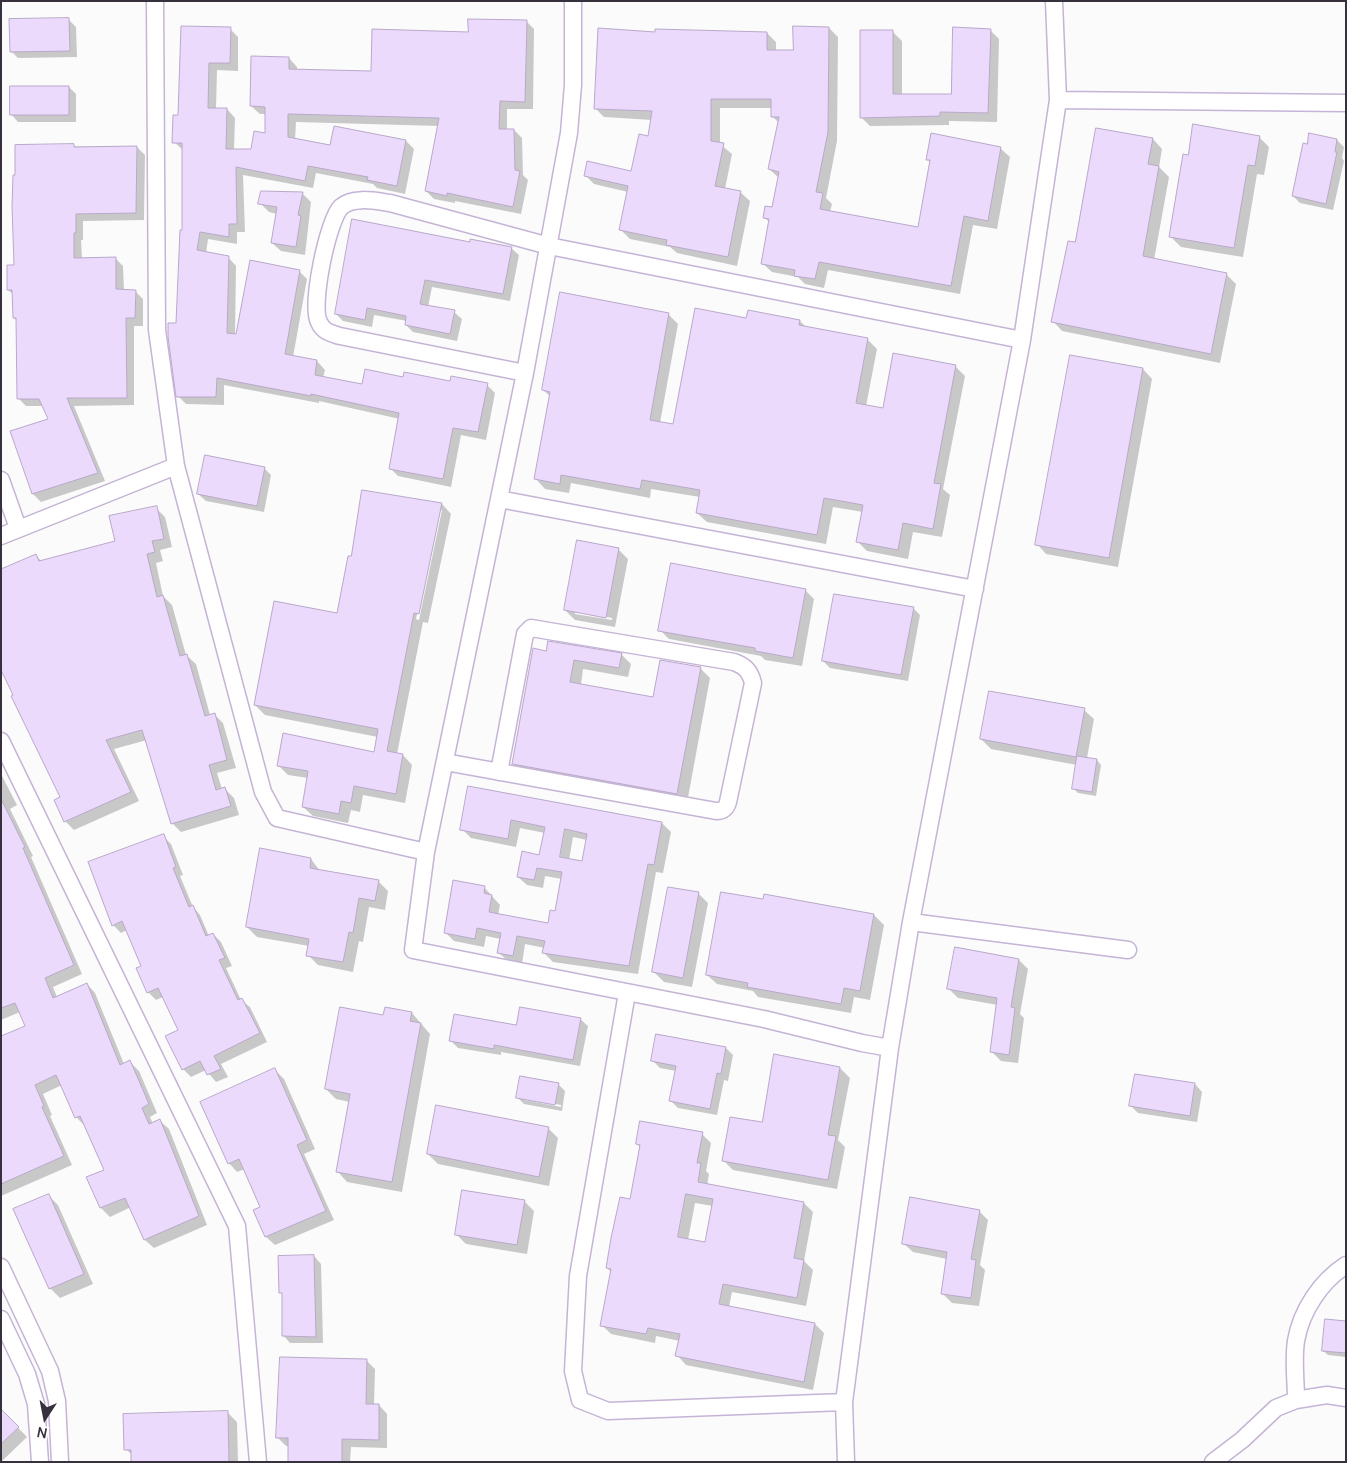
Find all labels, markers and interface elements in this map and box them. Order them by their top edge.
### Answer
north arrow [20,1393,70,1443]
text: N [35,1423,49,1444]

